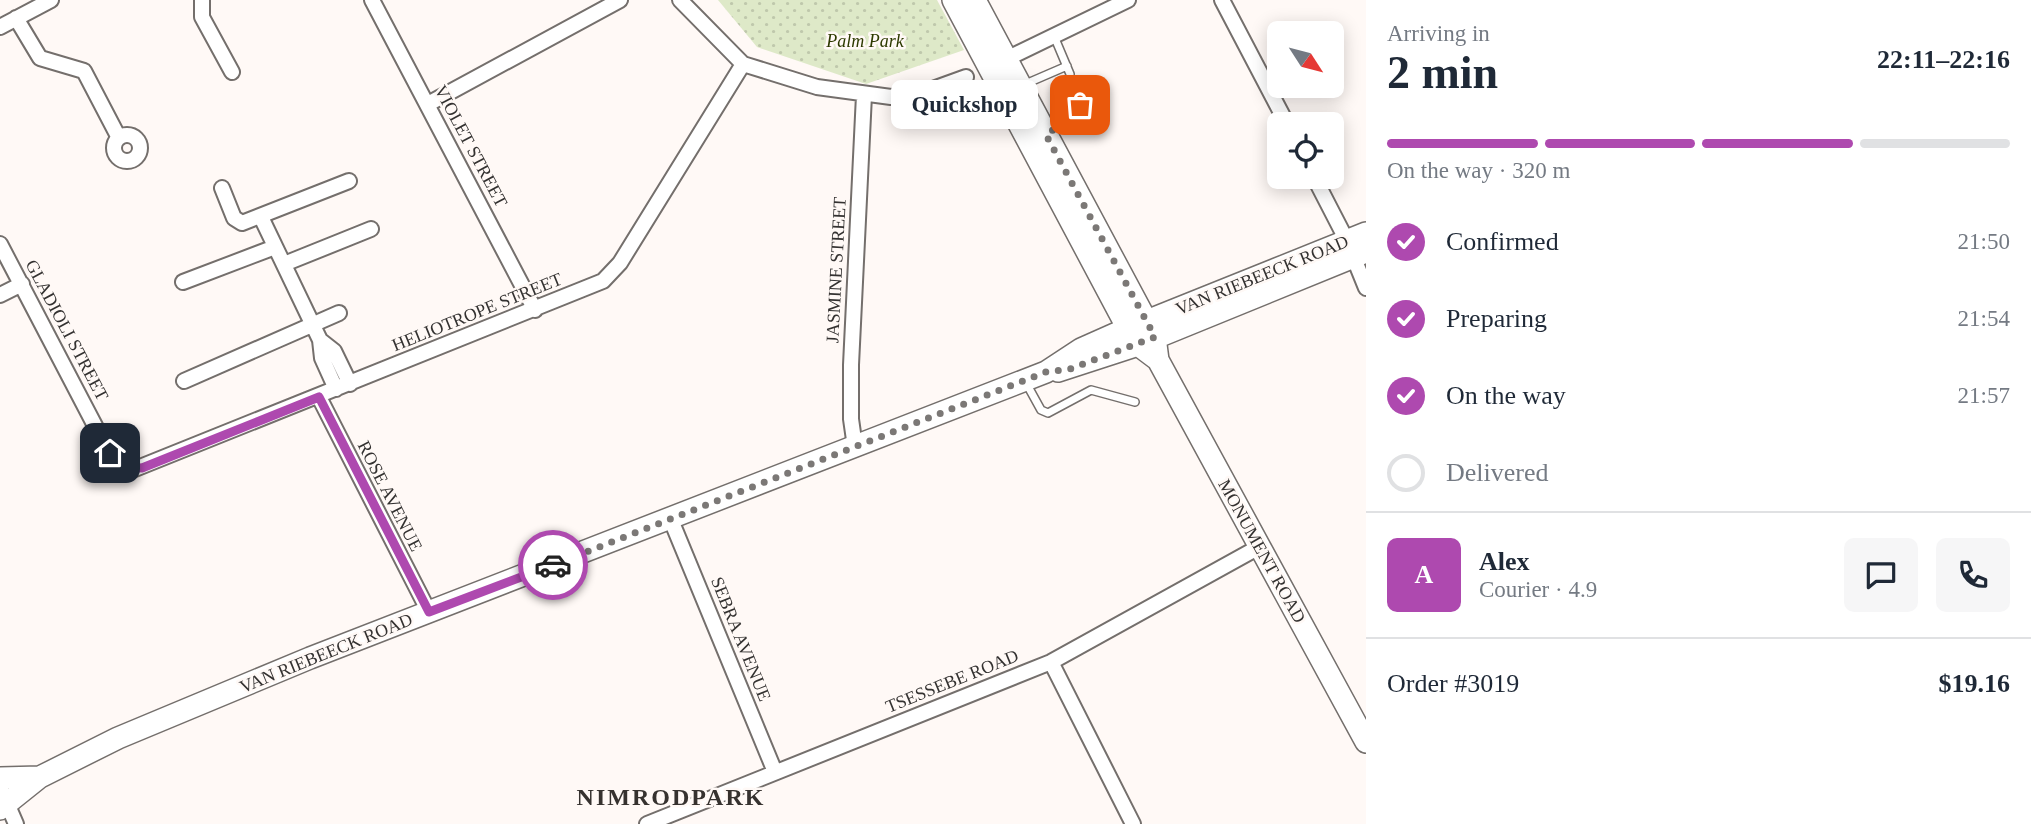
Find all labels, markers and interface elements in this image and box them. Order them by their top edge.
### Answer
north arrow [1267,21,1344,98]
map controls [1267,21,1344,189]
text: Arriving in [1387,21,1490,46]
park label: Palm Park [825,31,905,51]
text: 22:11–22:16 [1877,45,2010,74]
text: 2 min [1387,47,1498,98]
pin [1050,75,1110,135]
callout: Quickshop [891,80,1038,130]
street label: VIOLET STREET [430,82,512,210]
icon: bag [1061,86,1099,124]
text: Quickshop [911,92,1018,117]
button: locate [1267,112,1344,189]
text: On the way · 320 m [1387,158,1570,183]
street label: JASMINE STREET [822,196,850,344]
icon: check [1387,223,1425,261]
text: Confirmed [1446,227,1559,256]
text: 21:50 [1958,229,2010,254]
street label: VAN RIEBEECK ROAD [1173,231,1351,319]
street label: GLADIOLI STREET [21,256,113,404]
street label: HELIOTROPE STREET [389,269,565,355]
icon: check [1387,300,1425,338]
text: Preparing [1446,304,1547,333]
text: 21:54 [1958,306,2010,331]
icon: check [1387,377,1425,415]
text: On the way [1446,381,1566,410]
text: 21:57 [1958,383,2010,408]
pin [80,423,140,483]
icon: home [91,434,129,472]
street label: ROSE AVENUE [354,437,426,555]
text: Delivered [1446,458,1549,487]
street label: MONUMENT ROAD [1214,476,1310,626]
courier [518,530,588,600]
button: chat [1844,538,1918,612]
button: phone [1936,538,2010,612]
icon: car [534,546,572,584]
text: Alex [1479,547,1530,576]
text: A [1415,560,1433,589]
street label: SEBRA AVENUE [707,574,775,704]
text: Courier · 4.9 [1479,577,1597,602]
street label: VAN RIEBEECK ROAD [237,609,415,697]
street label: TSESSEBE ROAD [883,645,1021,717]
text: Order #3019 [1387,669,1519,698]
text: $19.16 [1939,669,2010,698]
district label: NIMRODPARK [577,784,765,810]

